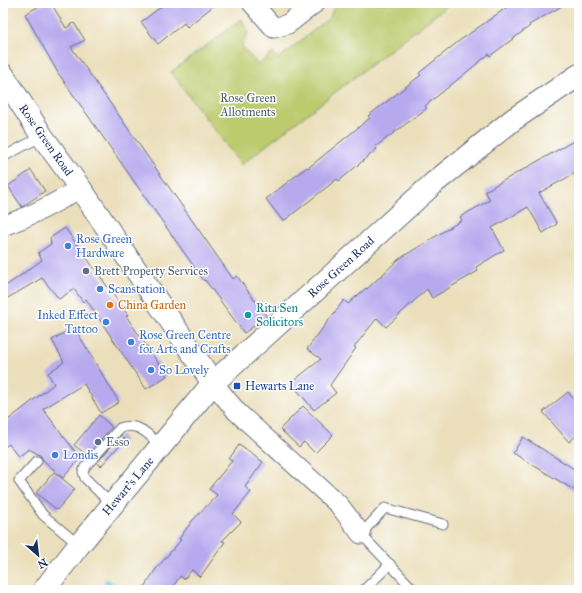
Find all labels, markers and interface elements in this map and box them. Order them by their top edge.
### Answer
park label: Rose Green Allotments [219,91,277,119]
street label: Rose Green Road [16,101,76,179]
place label: Rose Green Hardware [76,232,133,260]
street label: Rose Green Road [305,234,377,300]
marker: Rose Green Hardware [63,241,73,251]
place label: Brett Property Services [94,264,208,278]
marker: Brett Property Services [81,266,91,276]
place label: Scanstation [108,282,166,296]
marker: Scanstation [95,284,105,294]
place label: China Garden [118,298,187,312]
marker: China Garden [105,300,115,310]
place label: Rita Sen Solicitors [256,301,303,329]
place label: Inked Effect Tattoo [37,308,99,336]
marker: Rita Sen Solicitors [243,310,253,320]
marker: Inked Effect Tattoo [101,317,111,327]
place label: Rose Green Centre for Arts and Crafts [139,328,231,356]
marker: Rose Green Centre for Arts and Crafts [126,337,136,347]
place label: So Lovely [159,363,209,377]
marker: So Lovely [146,365,156,375]
place label: Hewarts Lane [245,379,314,393]
marker: Hewarts Lane [232,381,242,391]
place label: Esso [106,435,130,449]
marker: Esso [93,437,103,447]
place label: Londis [63,448,98,462]
marker: Londis [50,450,60,460]
street label: Hewart's Lane [99,454,157,518]
north arrow [18,535,58,575]
text: N [35,555,50,572]

